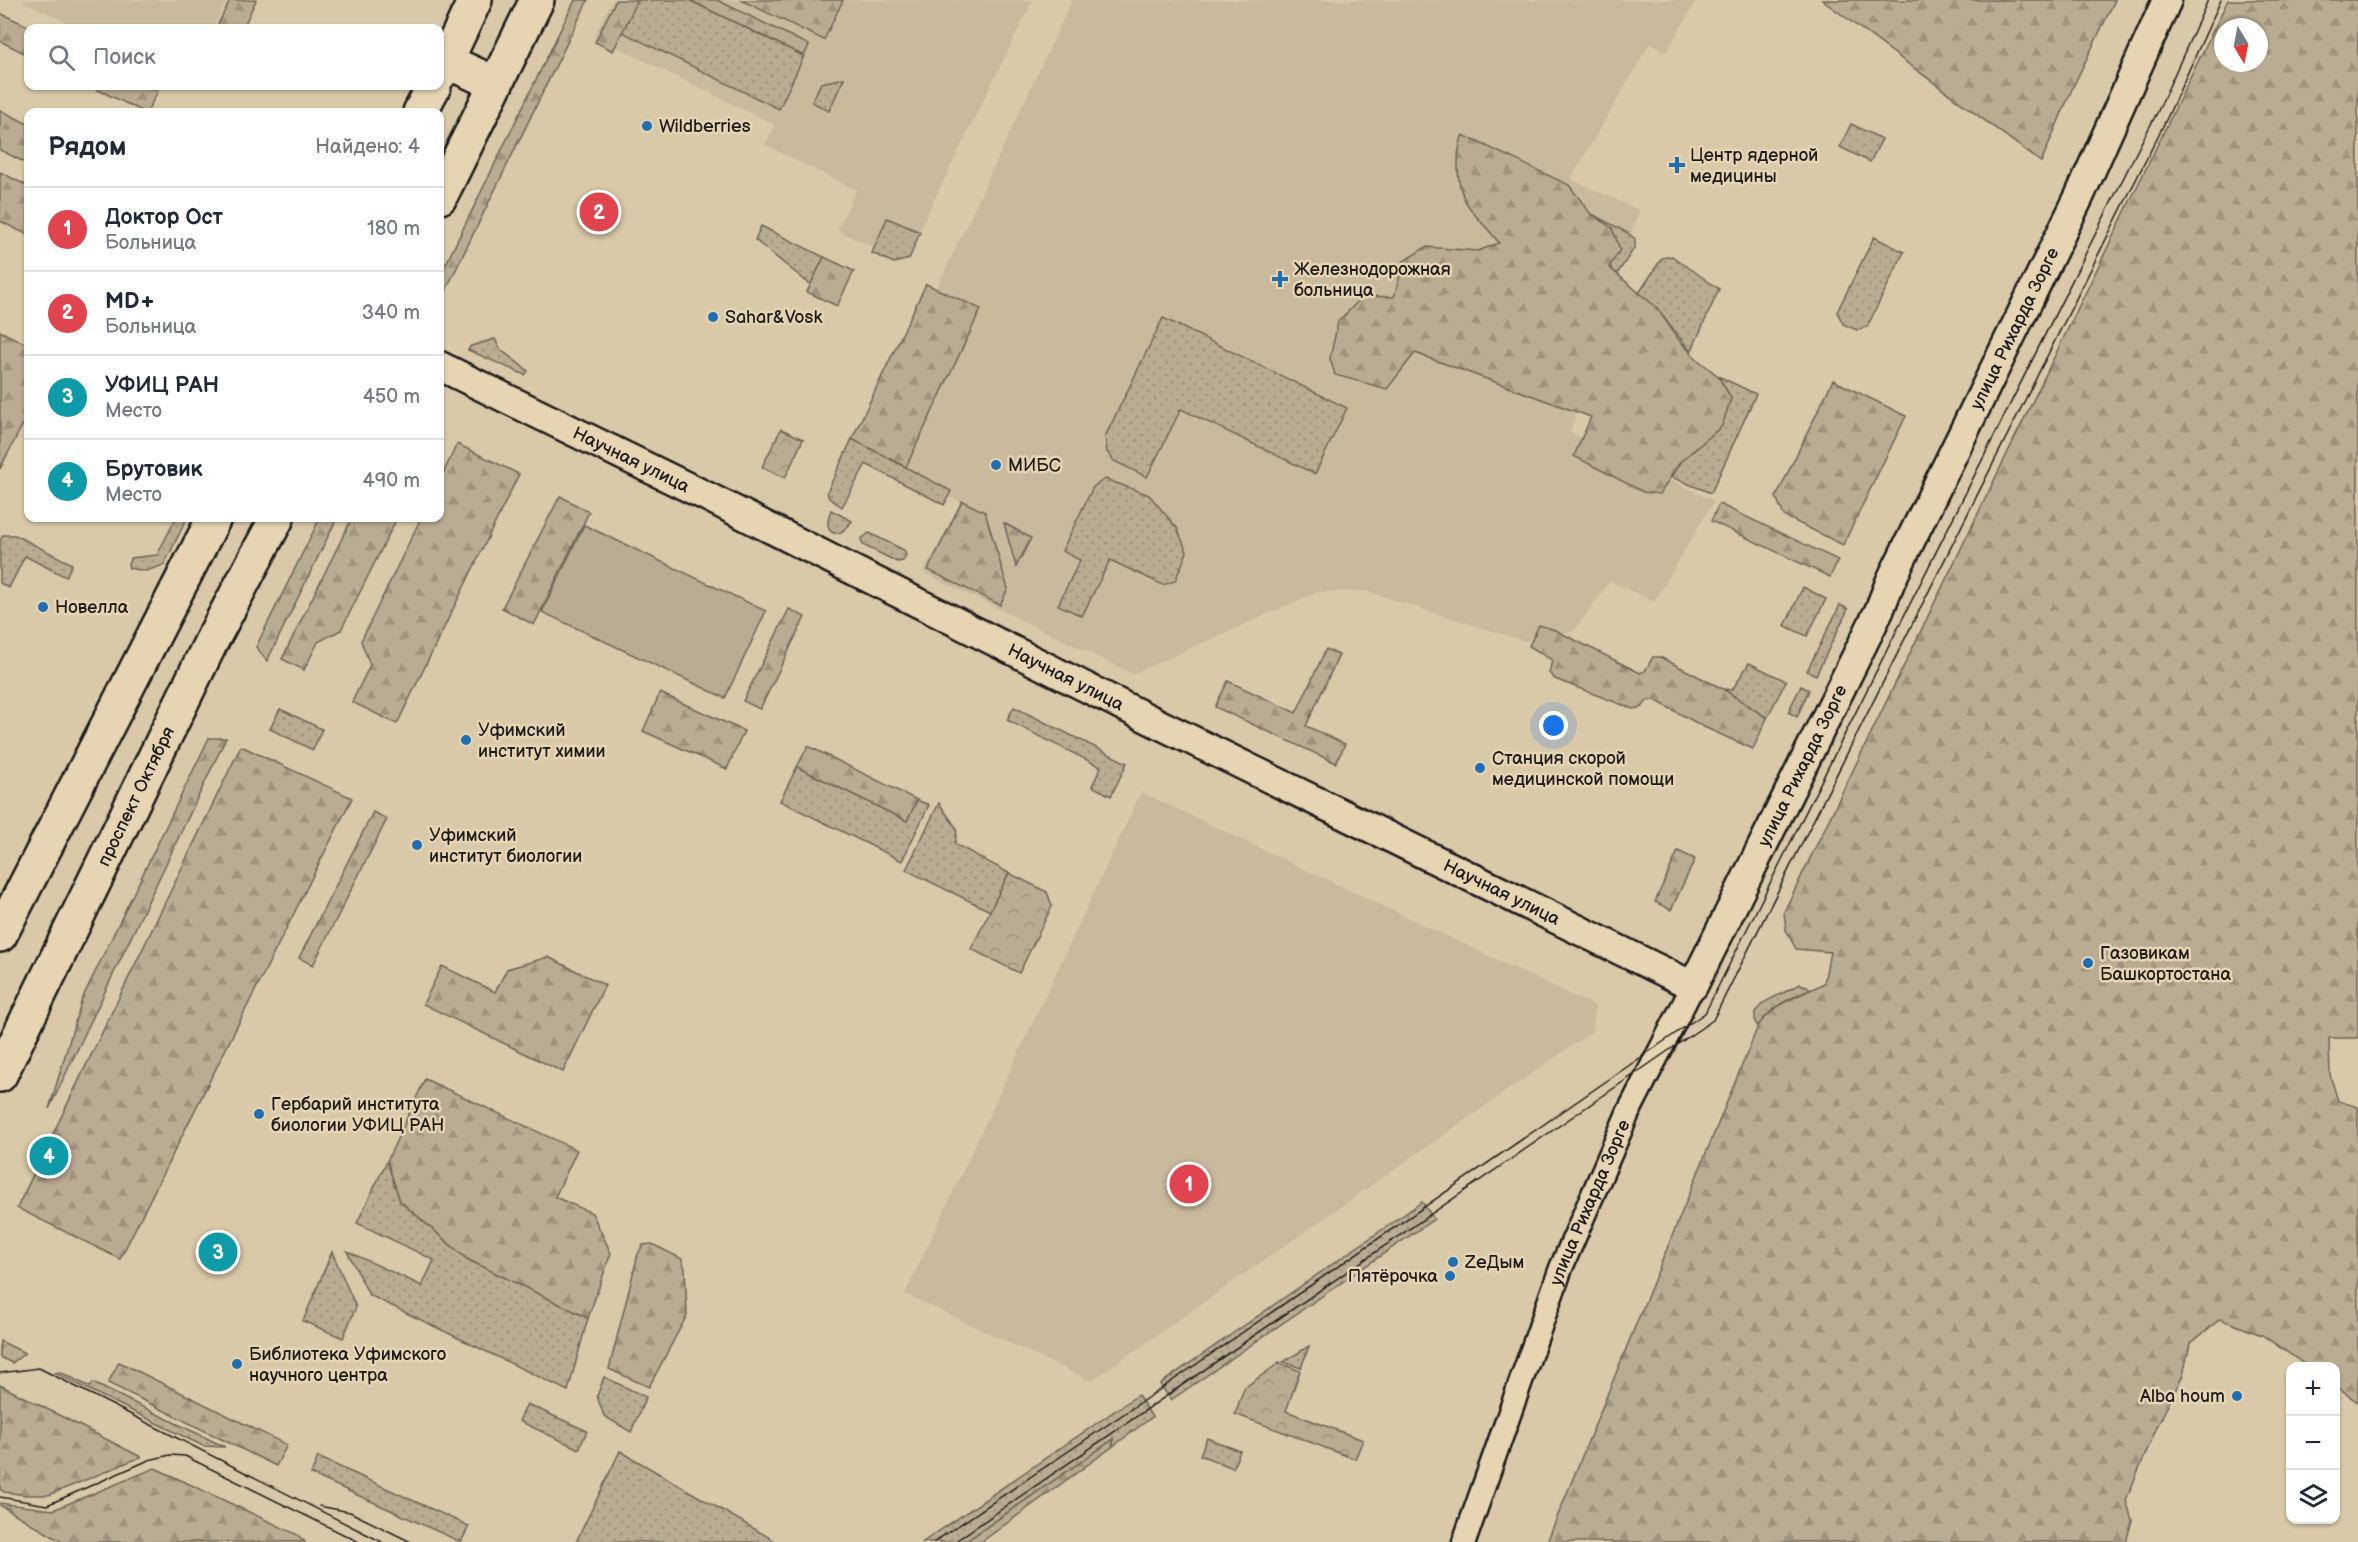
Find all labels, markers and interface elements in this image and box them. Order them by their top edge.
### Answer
north arrow [2214,18,2268,72]
search box [24,24,444,90]
icon: search [45,41,78,74]
text: Поиск [93,44,156,71]
place label: Wildberries [659,116,751,137]
marker: Wildberries [640,119,654,133]
text: Рядом [48,132,126,163]
text: Найдено: 4 [315,135,420,159]
place label: Центр ядерной медицины [1690,145,1818,187]
marker: Центр ядерной медицины [1668,156,1686,174]
pin: 2 [580,190,618,234]
text: Доктор Ост [105,204,223,231]
text: 1 [63,217,72,241]
text: 180 m [367,217,420,241]
text: Больница [105,231,196,255]
street label: улица Рихарда Зорге [1966,244,2063,413]
place label: Железнодорожная больница [1294,259,1451,301]
marker: Железнодорожная больница [1271,270,1289,288]
text: MD+ [105,288,156,315]
text: 2 [62,301,73,325]
text: 340 m [362,301,420,325]
place label: Sahar&Vosk [725,307,823,328]
marker: Sahar&Vosk [706,310,720,324]
text: Больница [105,315,196,339]
text: УФИЦ РАН [105,372,219,399]
text: 3 [62,385,73,409]
text: 450 m [363,385,420,409]
text: Место [105,399,162,423]
street label: Научная улица [570,422,693,497]
place label: МИБС [1008,455,1061,476]
text: Брутовик [105,456,203,483]
marker: МИБС [989,458,1003,472]
text: 4 [62,469,73,493]
text: 490 m [363,469,420,493]
text: Место [105,483,162,507]
place label: Новелла [55,597,129,618]
marker: Новелла [36,600,50,614]
street label: Научная улица [1004,639,1128,715]
street label: улица Рихарда Зорге [1753,681,1851,850]
your location [1539,711,1568,740]
place label: Уфимский институт химии [478,720,606,762]
street label: проспект Октября [93,723,179,870]
marker: Уфимский институт химии [459,733,473,747]
place label: Станция скорой медицинской помощи [1492,748,1674,790]
marker: Станция скорой медицинской помощи [1473,761,1487,775]
place label: Уфимский институт биологии [429,825,582,867]
marker: Уфимский институт биологии [410,838,424,852]
street label: Научная улица [1440,855,1564,930]
place label: Газовикам Башкортостана [2100,943,2232,985]
marker: Газовикам Башкортостана [2081,956,2095,970]
place label: Гербарий института биологии УФИЦ РАН [271,1094,444,1136]
marker: Гербарий института биологии УФИЦ РАН [252,1107,266,1121]
street label: улица Рихарда Зорге [1545,1117,1634,1288]
pin: 4 [29,1134,68,1178]
pin: 1 [1170,1162,1208,1206]
pin: 3 [198,1230,238,1274]
place label: ZeДым [1464,1252,1524,1273]
marker: ZeДым [1446,1255,1460,1269]
place label: Пятёрочка [1348,1266,1438,1287]
marker: Пятёрочка [1443,1269,1457,1283]
place label: Библиотека Уфимского научного центра [249,1344,446,1386]
marker: Библиотека Уфимского научного центра [230,1357,244,1371]
map controls [2286,1362,2340,1524]
button: + [2286,1362,2340,1416]
place label: Alba houm [2140,1386,2225,1407]
marker: Alba houm [2230,1389,2244,1403]
button: − [2286,1416,2340,1470]
button: layers [2286,1470,2340,1524]

